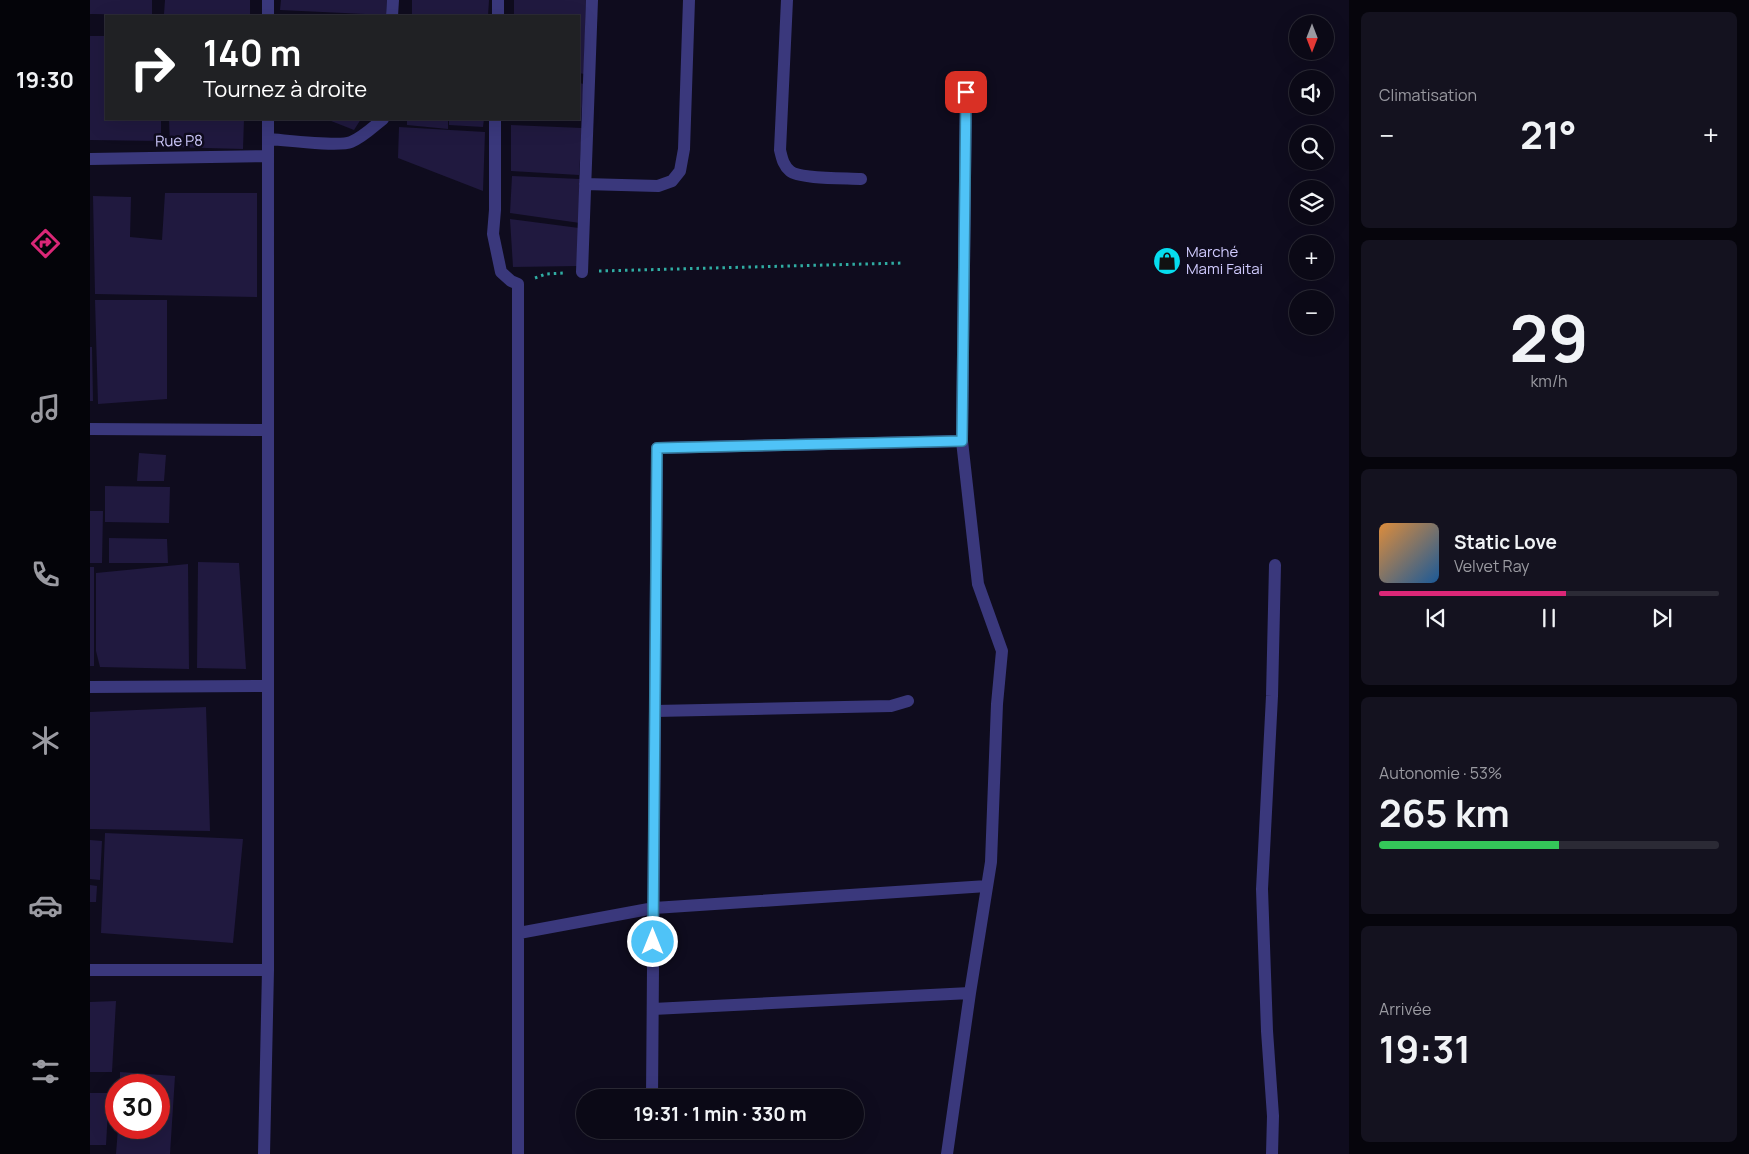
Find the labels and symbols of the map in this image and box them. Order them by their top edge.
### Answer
north arrow [1289,15,1334,60]
pin [945,71,987,113]
street label: Rue P8 [155,130,203,151]
place label: Marché Mami Faitai [1186,241,1263,279]
shop icon: Marché Mami Faitai [1152,246,1182,276]
position arrow [626,915,678,967]
speed limit sign: 30 [105,1074,170,1139]

